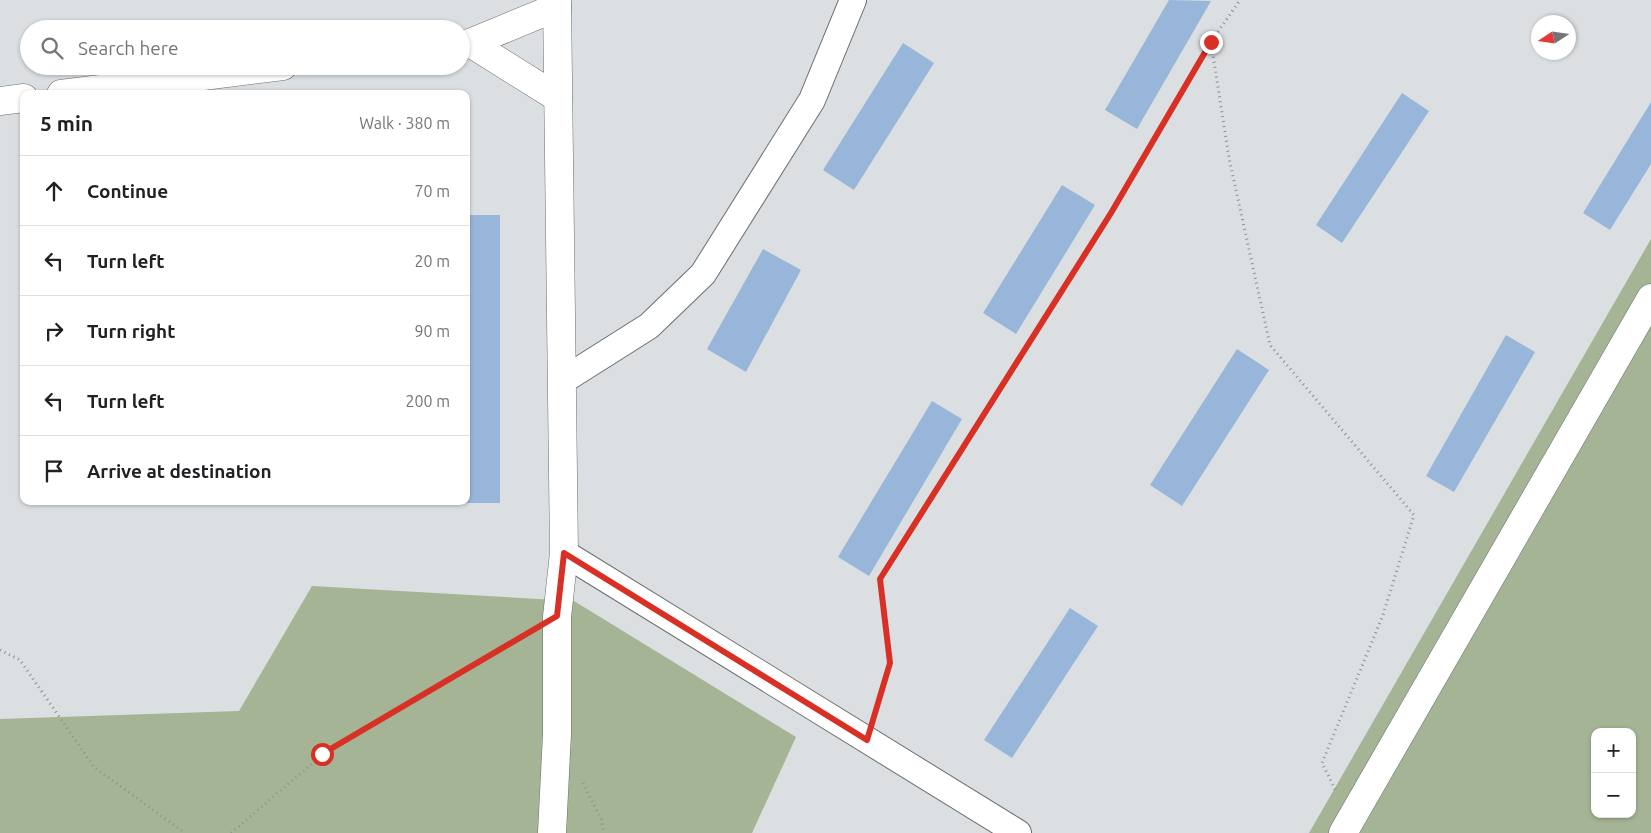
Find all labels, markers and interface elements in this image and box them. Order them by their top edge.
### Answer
north arrow [1531,15,1576,60]
search box [20,20,470,75]
route end [1200,31,1223,54]
icon: search [38,34,66,62]
text: Search here [78,37,178,59]
text: 5 min [40,111,93,135]
text: Walk · 380 m [359,114,450,132]
icon: ahead [40,177,68,205]
text: Continue [87,180,168,202]
text: 70 m [414,182,450,200]
icon: left [40,247,68,275]
text: Turn left [87,250,165,272]
text: 20 m [414,252,450,270]
icon: right [40,317,68,345]
text: Turn right [87,320,175,342]
text: 90 m [414,322,450,340]
icon: left [40,387,68,415]
text: Turn left [87,390,165,412]
text: 200 m [405,392,450,410]
icon: arrive [40,457,68,485]
text: Arrive at destination [87,460,272,482]
map controls [1591,728,1636,818]
button: + [1591,728,1636,773]
route start [311,743,334,766]
button: − [1591,773,1636,818]

